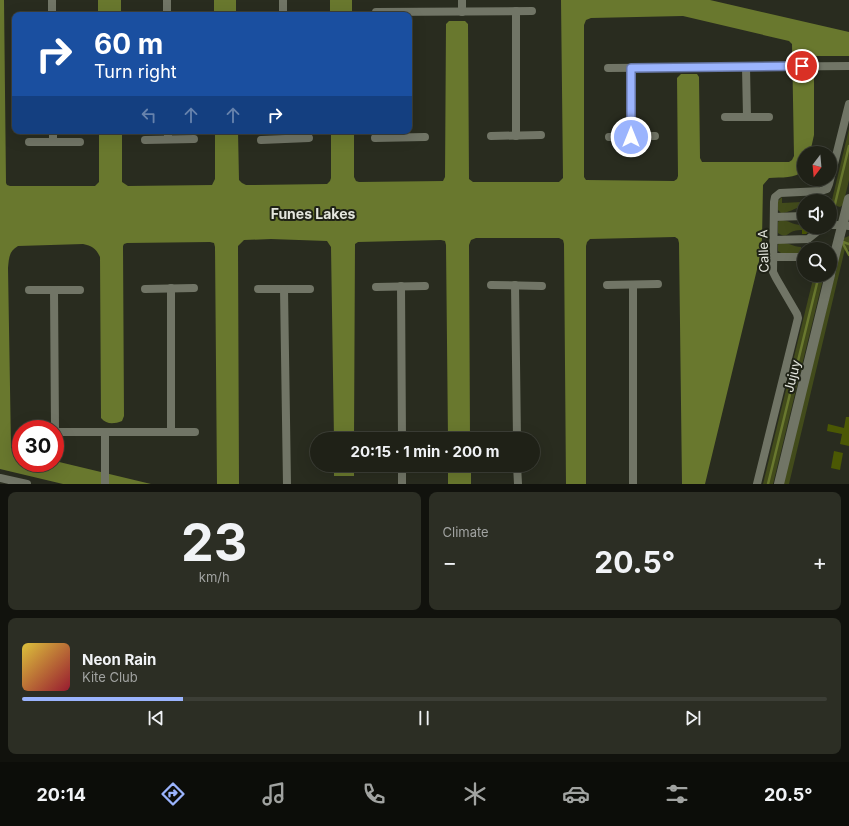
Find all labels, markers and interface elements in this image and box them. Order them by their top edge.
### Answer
text: 60 m [94,27,163,61]
icon: right [28,28,80,80]
pin [785,49,819,83]
icon: arrive [791,55,813,77]
text: Turn right [94,61,177,82]
icon: left [138,104,160,126]
icon: ahead [180,104,202,126]
icon: ahead [222,104,244,126]
icon: right [264,104,286,126]
position arrow [610,116,652,158]
north arrow [797,146,837,186]
map controls [797,146,837,282]
button: sound [797,194,837,234]
district label: Funes Lakes [271,205,356,222]
street label: Calle A [754,229,772,273]
button: search [797,242,837,282]
street label: Jujuy [780,358,804,394]
speed limit sign: 30 [12,420,64,472]
text: 20:15 · 1 min · 200 m [351,442,499,461]
text: 23 [181,511,247,574]
text: Climate [443,524,489,540]
text: 20.5° [594,544,675,580]
text: − [443,549,457,575]
text: + [812,549,827,575]
text: km/h [199,569,230,585]
text: Neon Rain [82,650,156,669]
text: Kite Club [82,669,138,685]
icon: previous [145,707,167,729]
icon: pause [413,707,435,729]
icon: next [682,707,704,729]
icon: directions [159,780,187,808]
icon: music [260,780,288,808]
icon: phone [360,780,388,808]
icon: climate [461,780,489,808]
icon: car [562,780,590,808]
icon: filters [663,780,691,808]
text: 20:14 [36,784,86,805]
text: 20.5° [764,784,813,805]

